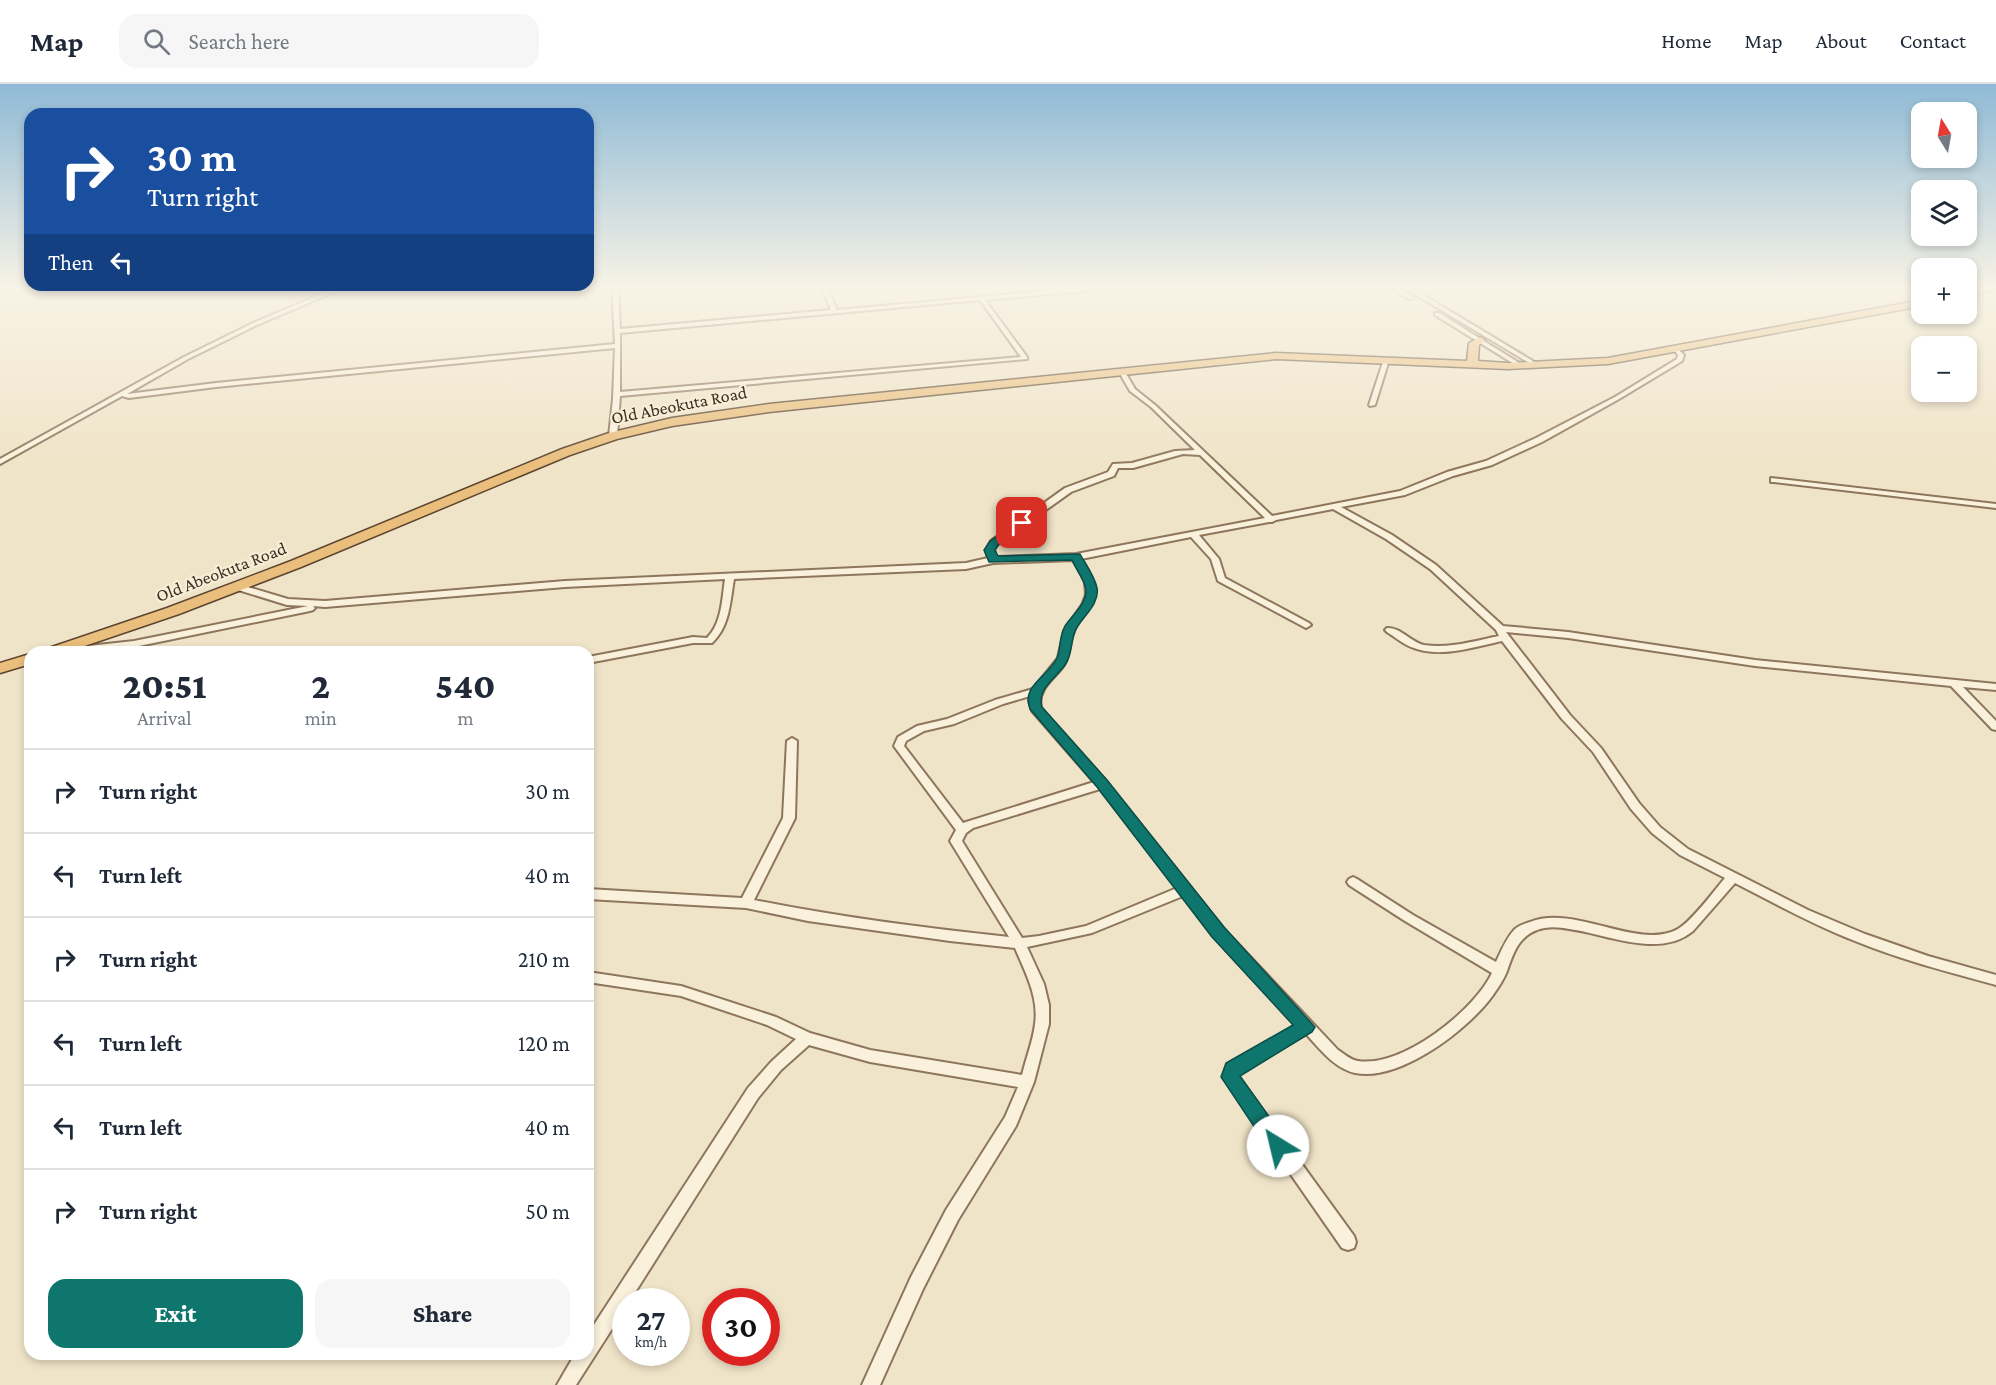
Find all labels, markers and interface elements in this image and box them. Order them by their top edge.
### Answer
search box [119,14,539,68]
icon: search [140,25,173,58]
text: Map [30,26,83,57]
text: Search here [188,29,289,54]
text: Home [1661,29,1711,53]
text: Map [1744,29,1783,53]
text: About [1816,29,1867,53]
text: Contact [1900,29,1966,53]
north arrow [1911,102,1977,168]
map controls [1911,102,1977,402]
icon: right [48,132,126,210]
text: 30 m [147,133,237,180]
button: layers [1911,180,1977,246]
text: Turn right [147,182,258,212]
icon: left [105,246,138,279]
text: Then [48,250,93,275]
button: + [1911,258,1977,324]
button: − [1911,336,1977,402]
street label: Old Abeokuta Road [609,382,749,428]
pin [996,497,1047,548]
icon: arrive [1005,506,1038,539]
street label: Old Abeokuta Road [153,538,289,606]
text: 20:51 [122,666,206,706]
text: 2 [311,666,330,706]
text: 540 [435,666,496,706]
text: Arrival [137,707,192,729]
text: min [305,707,337,729]
text: m [457,707,473,729]
icon: right [48,775,81,808]
text: Turn right [99,779,197,804]
text: 30 m [525,779,570,804]
icon: left [48,859,81,892]
text: Turn left [99,863,182,888]
text: 40 m [525,863,570,888]
icon: right [48,943,81,976]
text: Turn right [99,947,197,972]
text: 210 m [518,947,570,972]
icon: left [48,1027,81,1060]
text: Turn left [99,1031,182,1056]
text: 120 m [518,1031,570,1056]
icon: left [48,1111,81,1144]
position arrow [1246,1114,1310,1178]
text: Turn left [99,1115,182,1140]
text: 40 m [525,1115,570,1140]
icon: right [48,1195,81,1228]
text: Turn right [99,1199,197,1224]
text: 50 m [525,1199,570,1224]
button: Exit [48,1279,303,1348]
button: Share [315,1279,570,1348]
speed limit sign: 30 [702,1288,780,1366]
text: 27 [636,1303,666,1336]
text: km/h [635,1334,667,1350]

